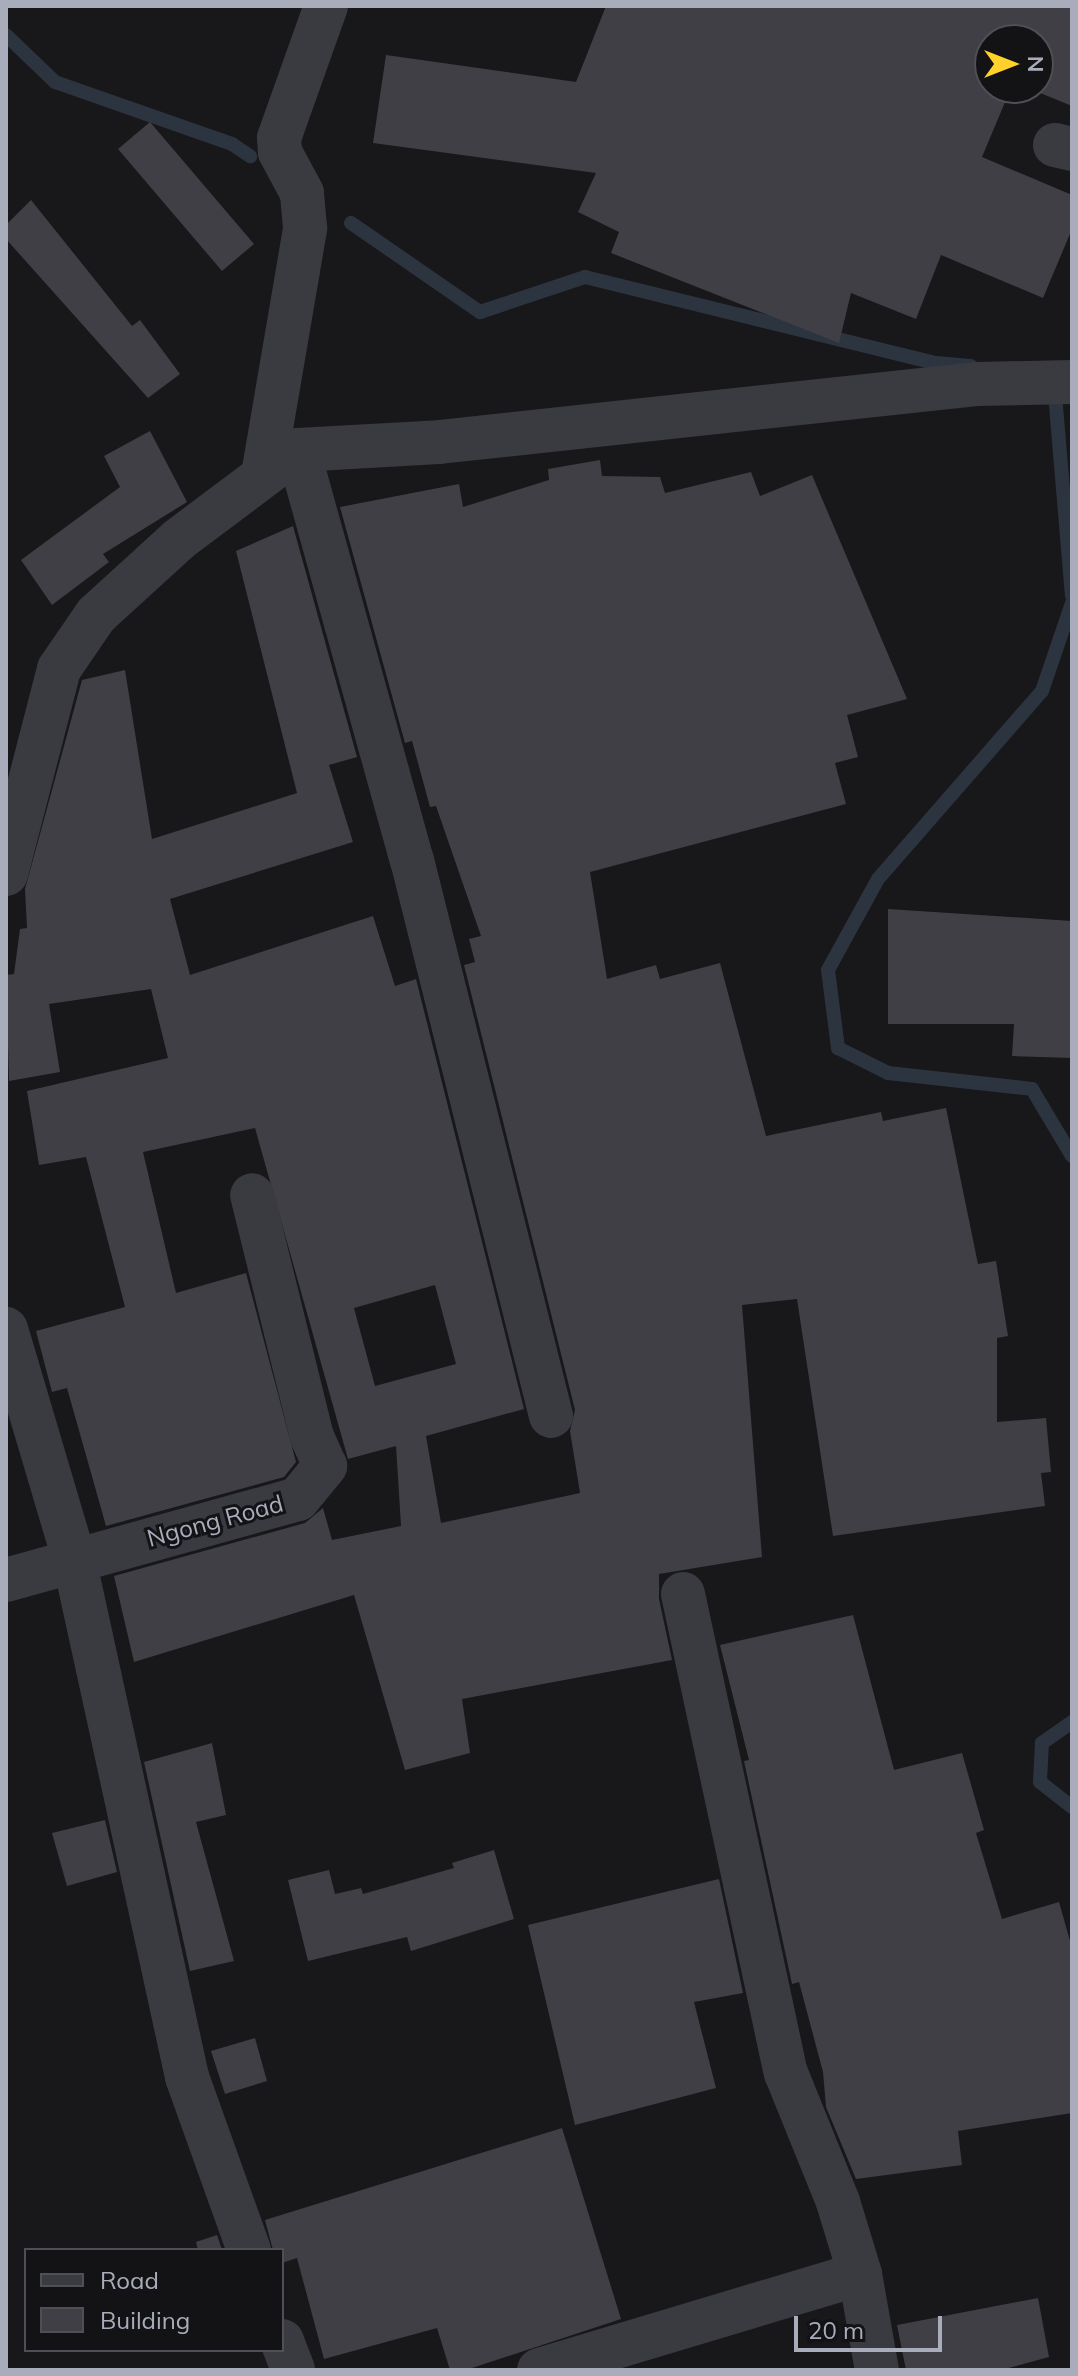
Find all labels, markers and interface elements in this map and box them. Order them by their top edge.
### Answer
north arrow [974,24,1054,104]
text: N [1022,56,1050,72]
street label: Ngong Road [144,1489,286,1553]
legend [24,2248,284,2352]
text: Road [100,2265,159,2295]
scale bar [798,2300,946,2350]
text: Building [100,2305,190,2335]
text: 20 m [808,2315,864,2345]

